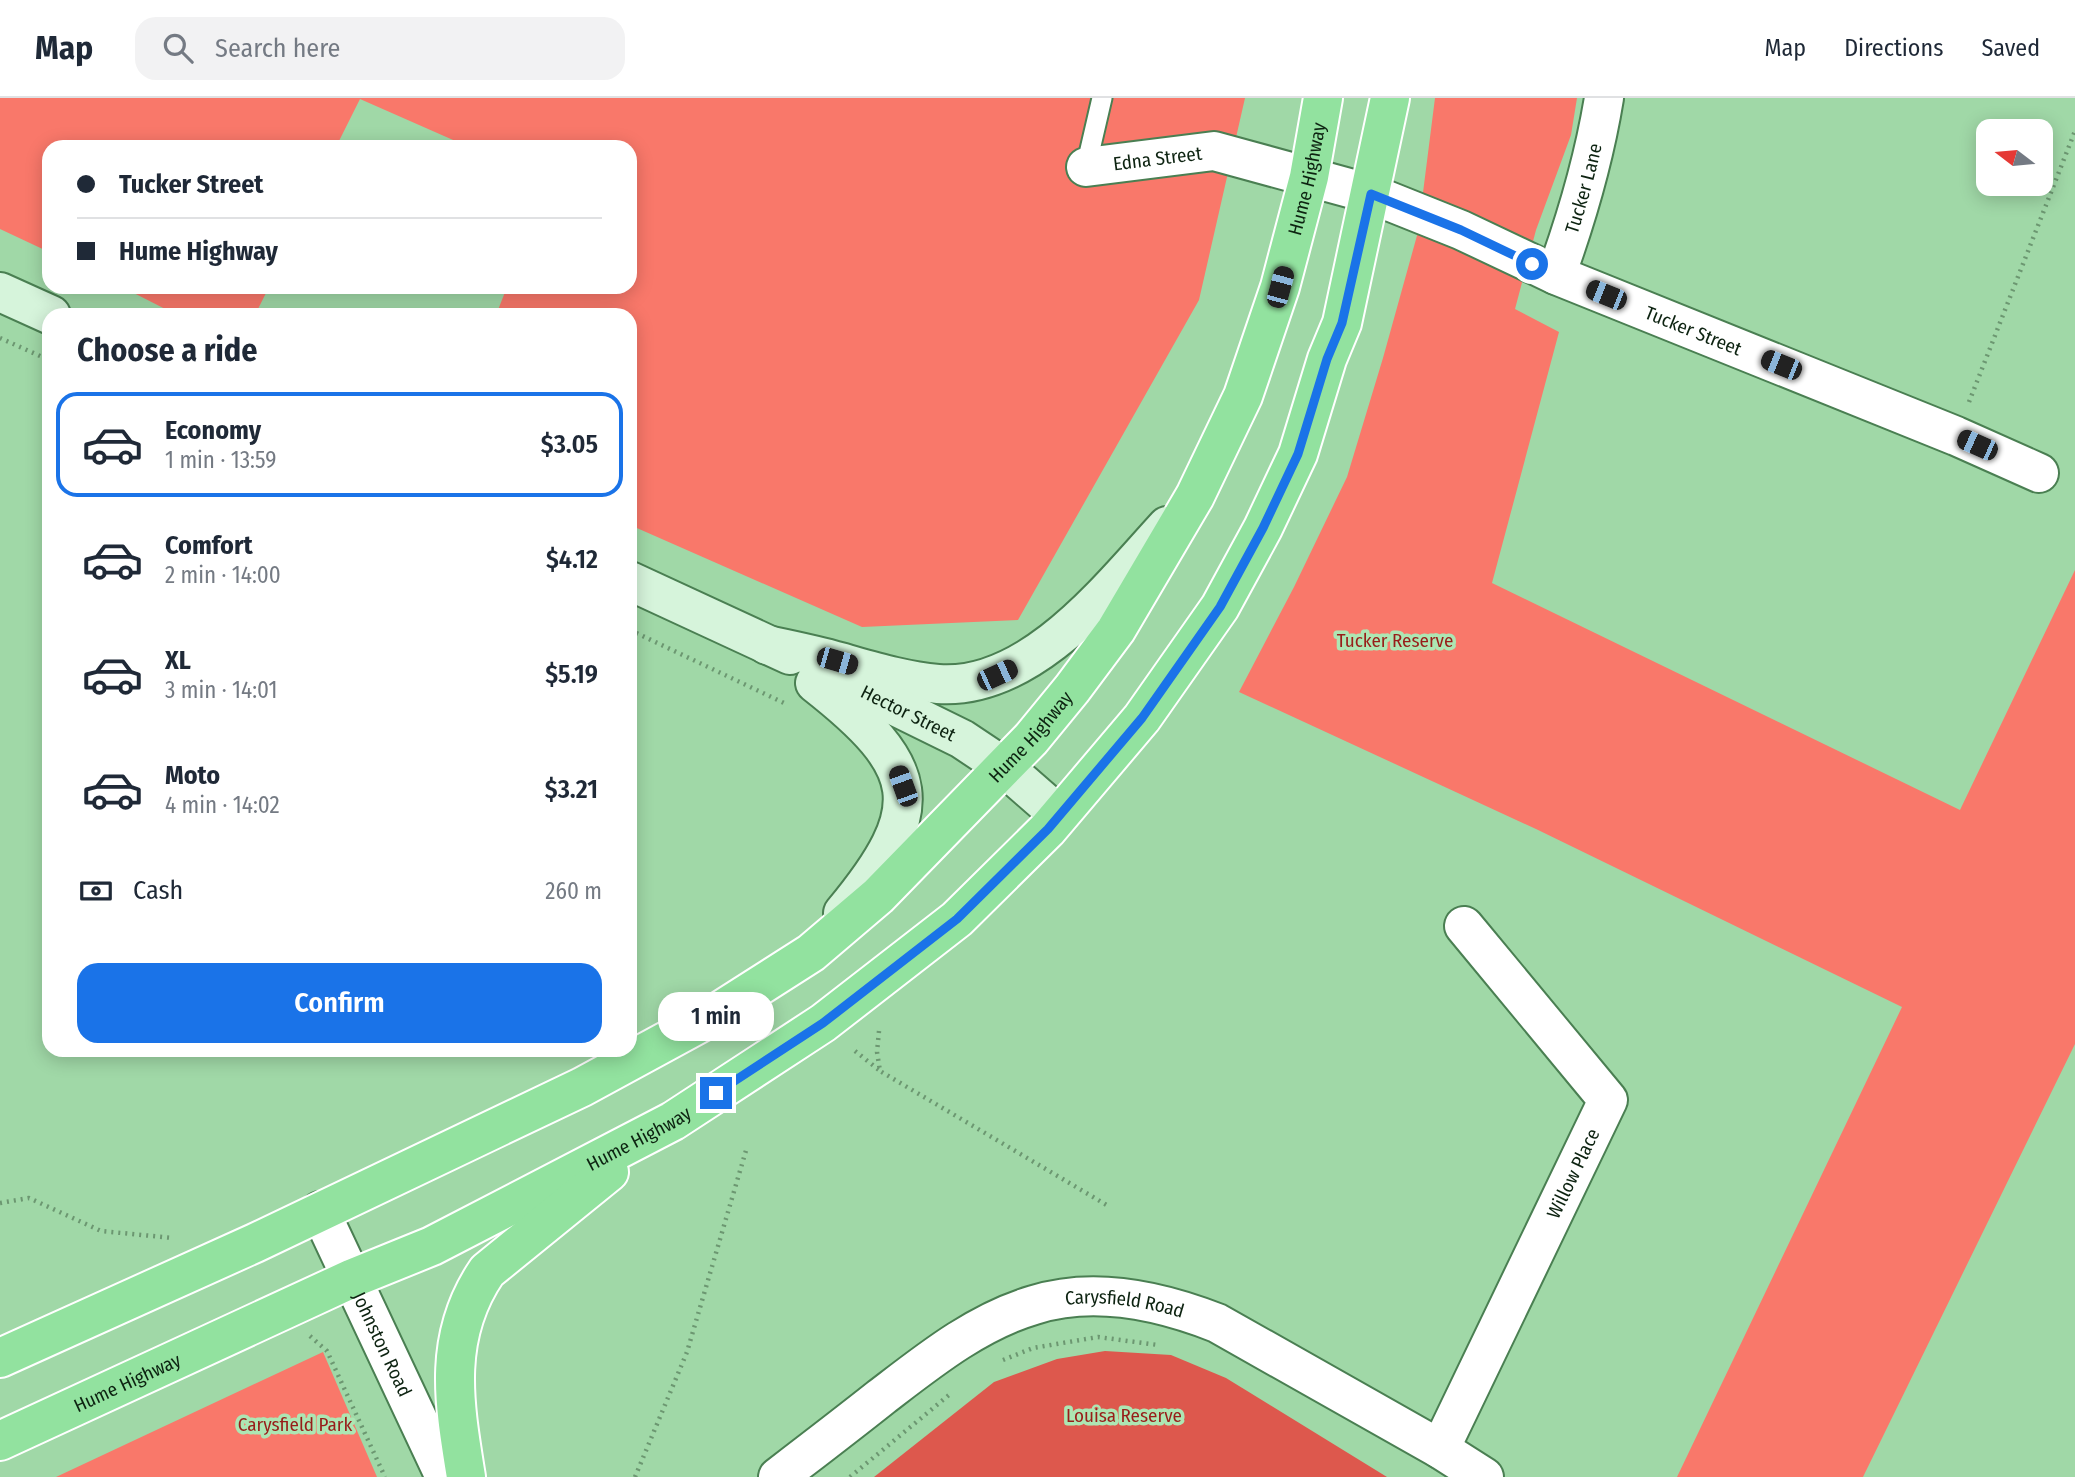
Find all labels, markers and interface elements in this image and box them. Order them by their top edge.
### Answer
search box [135,17,625,80]
text: Map [35,28,93,68]
icon: search [159,29,197,67]
text: Search here [215,33,340,64]
text: Map [1765,34,1806,62]
text: Directions [1844,34,1943,62]
text: Saved [1981,34,2040,62]
north arrow [1976,119,2053,196]
map controls [1976,119,2053,196]
street label: Hume Highway [1283,120,1331,238]
street label: Tucker Lane [1560,141,1607,236]
street label: Edna Street [1112,142,1204,176]
text: Tucker Street [119,169,263,200]
text: Hume Highway [119,236,278,267]
route start [1516,248,1548,280]
car [1265,264,1296,310]
car [1583,277,1630,313]
street label: Tucker Street [1642,301,1746,361]
text: Choose a ride [77,331,258,369]
car [1758,347,1805,383]
icon: car [81,413,144,476]
text: Economy [165,415,261,446]
car [1954,427,2001,463]
text: $3.05 [541,429,598,460]
text: 1 min · 13:59 [165,446,276,474]
icon: car [81,528,144,591]
text: Comfort [165,530,253,561]
text: $4.12 [546,544,598,575]
text: 2 min · 14:00 [165,561,281,589]
park label: Tucker Reserve [1337,629,1453,652]
icon: car [81,643,144,706]
text: XL [165,645,191,676]
car [814,645,861,677]
car [974,657,1021,693]
text: $5.19 [545,659,598,690]
text: 3 min · 14:01 [165,676,277,704]
street label: Hector Street [857,680,960,747]
street label: Hume Highway [984,686,1078,788]
icon: car [81,758,144,821]
text: Moto [165,760,220,791]
car [886,763,921,809]
text: $3.21 [545,774,598,805]
text: 4 min · 14:02 [165,791,280,819]
icon: cash [77,872,115,910]
text: Cash [133,875,183,906]
text: 260 m [545,877,602,905]
button: Confirm [77,963,602,1043]
callout: 1 min [658,992,774,1040]
text: 1 min [691,1002,741,1030]
route end [700,1077,732,1109]
street label: Hume Highway [583,1101,696,1176]
street label: Willow Place [1542,1125,1605,1222]
street label: Carysfield Road [1064,1285,1187,1323]
street label: Johnston Road [348,1288,417,1400]
street label: Hume Highway [70,1348,185,1417]
park label: Louisa Reserve [1066,1404,1182,1427]
park label: Carysfield Park [238,1413,352,1436]

